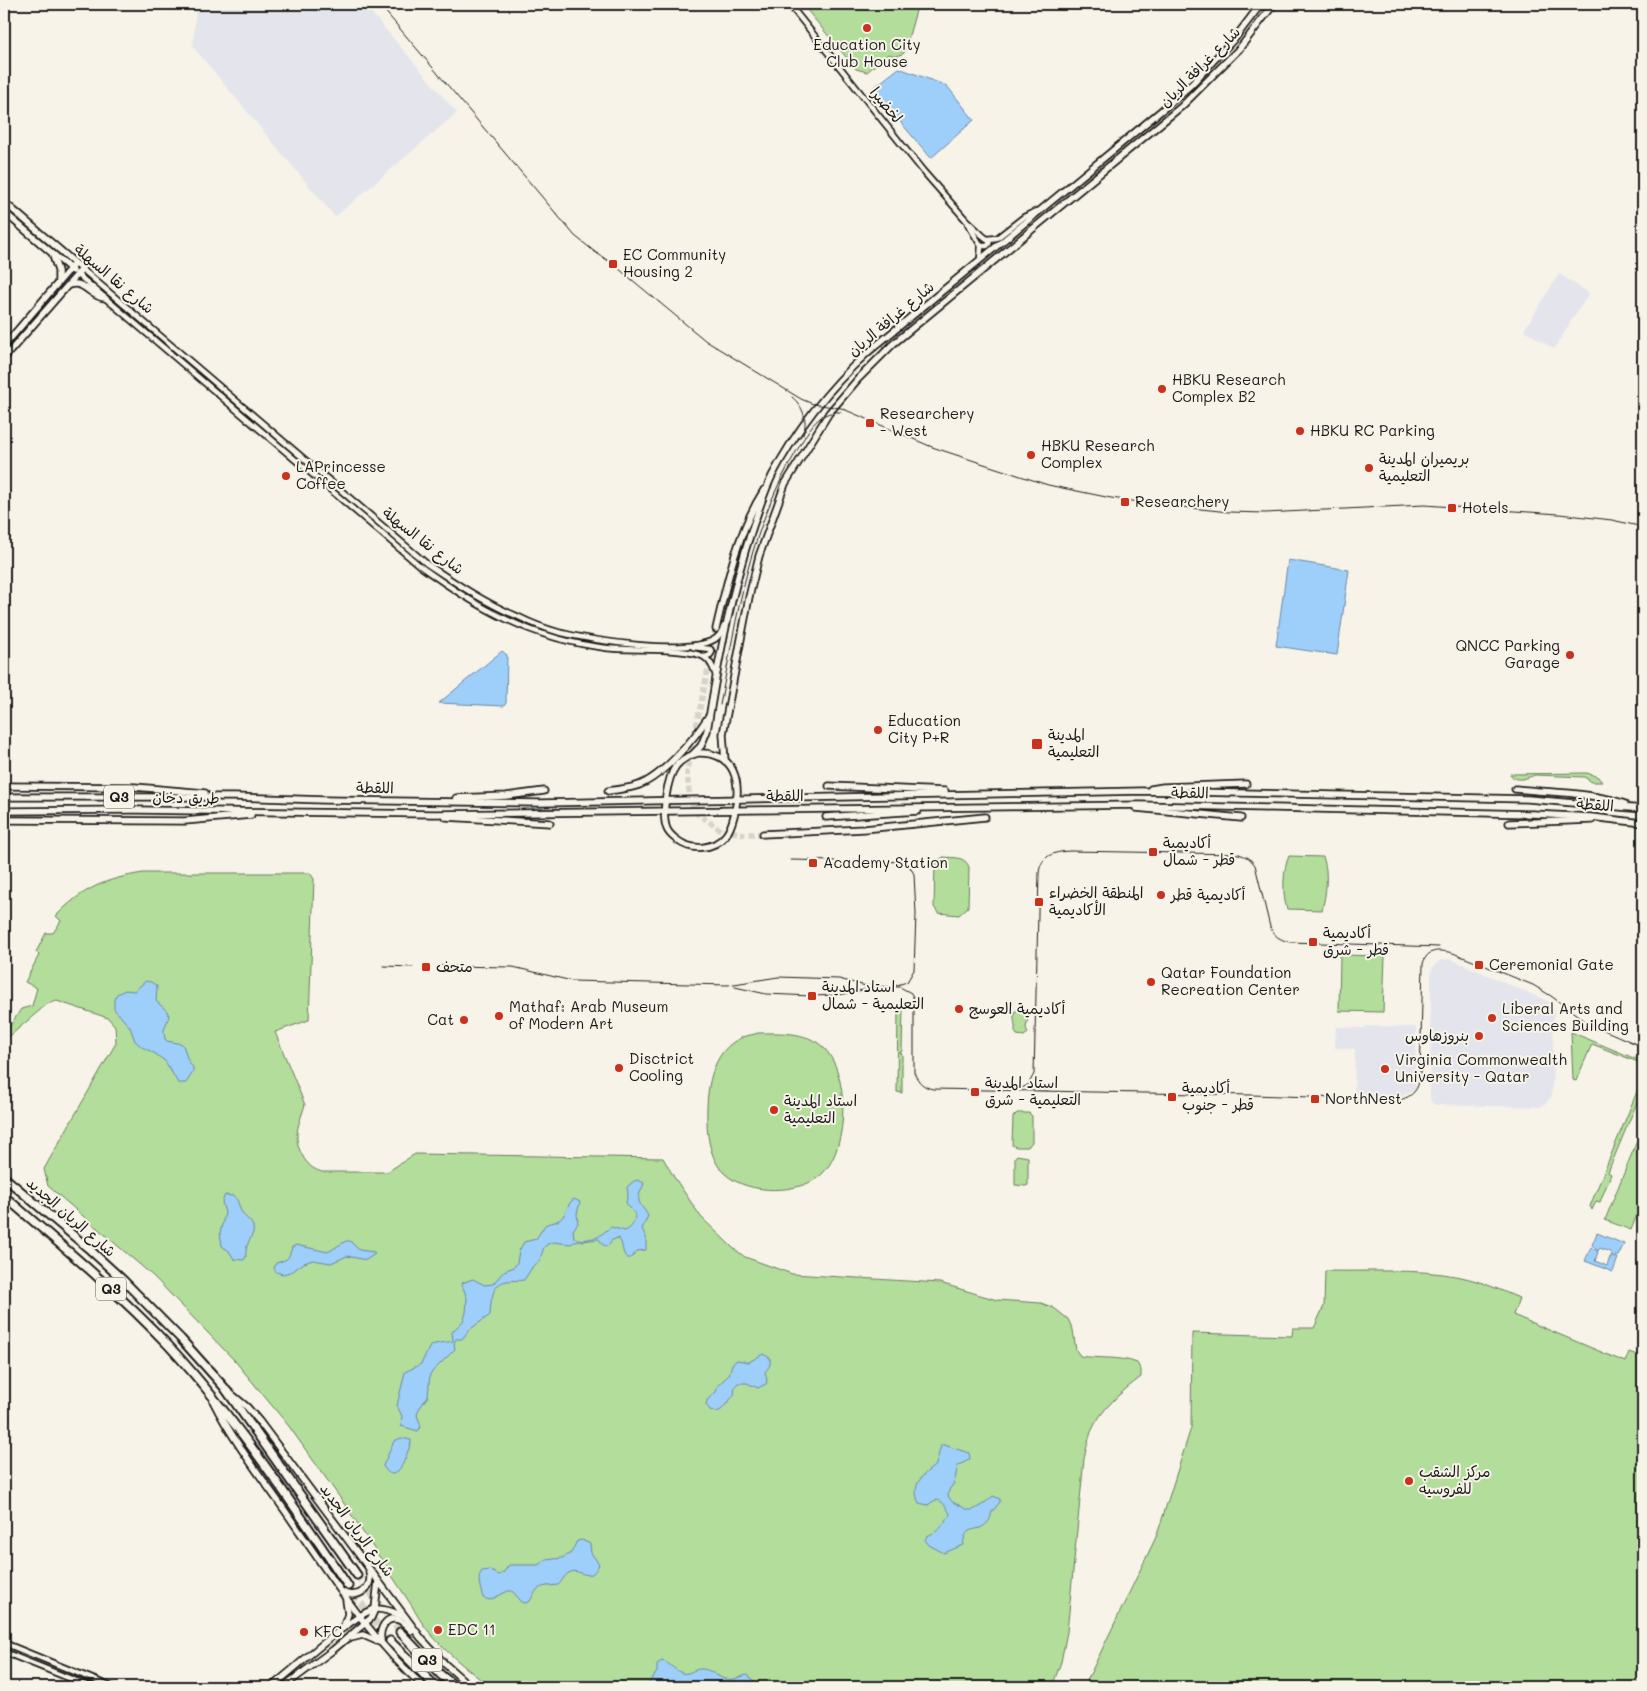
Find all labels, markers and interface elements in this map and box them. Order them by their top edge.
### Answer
marker: Education City Club House [861,22,873,34]
street label: شارع غرافة الريان [1155,22,1245,112]
place label: Education City Club House [813,34,921,71]
street label: لخضيرا [866,82,907,127]
street label: شارع نقا السهلة [70,239,159,318]
place label: EC Community Housing 2 [623,244,726,281]
marker: EC Community Housing 2 [607,258,619,270]
street label: شارع غرافة الريان [843,276,938,361]
place label: HBKU Research Complex B2 [1172,369,1286,406]
marker: HBKU Research Complex B2 [1156,383,1168,395]
place label: Researchery - West [880,403,974,440]
marker: Researchery - West [864,417,876,429]
place label: HBKU RC Parking [1310,420,1435,440]
marker: HBKU RC Parking [1294,425,1306,437]
place label: HBKU Research Complex [1041,435,1155,472]
place label: بريميران المدينة التعليمية [1379,448,1469,485]
marker: HBKU Research Complex [1025,449,1037,461]
place label: LAPrincesse Coffee [296,456,386,493]
marker: بريميران المدينة التعليمية [1363,462,1375,474]
marker: LAPrincesse Coffee [280,470,292,482]
place label: Researchery [1135,491,1229,511]
marker: Researchery [1119,496,1131,508]
place label: Hotels [1462,497,1509,517]
street label: شارع نقا السهلة [378,502,469,579]
marker: Hotels [1446,502,1458,514]
place label: QNCC Parking Garage [1455,635,1560,672]
marker: QNCC Parking Garage [1564,649,1576,661]
place label: Education City P+R [888,710,961,747]
marker: Education City P+R [872,724,884,736]
place label: المدينة التعليمية [1048,724,1099,761]
marker: المدينة التعليمية [1030,737,1044,751]
street label: اللقطة [356,777,394,797]
street label: اللقطة [1171,782,1209,802]
street label: اللقطة [766,785,804,805]
road number: Q3 [104,786,134,809]
street label: طريق دخان [152,786,220,808]
street label: اللقطة [1576,793,1615,815]
place label: أكاديمية قطر - شمال [1163,832,1235,869]
marker: أكاديمية قطر - شمال [1147,846,1159,858]
place label: Academy Station [823,852,948,872]
marker: Academy Station [807,857,819,869]
place label: المنطقة الخضراء الأكاديمية [1049,882,1143,919]
place label: أكاديمية قطر [1169,884,1246,904]
marker: أكاديمية قطر [1155,889,1167,901]
marker: المنطقة الخضراء الأكاديمية [1033,896,1045,908]
place label: أكاديمية قطر - شرق [1323,922,1389,959]
marker: أكاديمية قطر - شرق [1307,936,1319,948]
place label: Ceremonial Gate [1489,954,1614,974]
place label: متحف [436,956,473,976]
marker: Ceremonial Gate [1473,959,1485,971]
marker: متحف [420,961,432,973]
place label: Qatar Foundation Recreation Center [1161,962,1300,999]
place label: استاد المدينة التعليمية - شمال [822,976,924,1013]
marker: Qatar Foundation Recreation Center [1145,976,1157,988]
marker: استاد المدينة التعليمية - شمال [806,990,818,1002]
place label: Mathaf: Arab Museum of Modern Art [509,996,669,1033]
place label: أكاديمية العوسج [969,998,1065,1019]
place label: Liberal Arts and Sciences Building [1502,998,1629,1035]
marker: أكاديمية العوسج [953,1003,965,1015]
place label: Cat [427,1009,454,1029]
marker: Mathaf: Arab Museum of Modern Art [493,1010,505,1022]
marker: Liberal Arts and Sciences Building [1486,1012,1498,1024]
marker: Cat [458,1014,470,1026]
place label: بنروزهاوس [1405,1025,1469,1045]
marker: بنروزهاوس [1473,1030,1485,1042]
place label: Disctrict Cooling [629,1048,694,1085]
place label: Virginia Commonwealth University - Qatar [1395,1049,1567,1086]
marker: Disctrict Cooling [613,1062,625,1074]
marker: Virginia Commonwealth University - Qatar [1379,1063,1391,1075]
place label: استاد المدينة التعليمية - شرق [985,1072,1081,1109]
place label: أكاديمية قطر - جنوب [1182,1077,1254,1115]
marker: استاد المدينة التعليمية - شرق [969,1086,981,1098]
place label: NorthNest [1325,1088,1402,1108]
place label: استاد المدينة التعليمية [784,1090,857,1127]
marker: أكاديمية قطر - جنوب [1166,1091,1178,1103]
marker: NorthNest [1309,1093,1321,1105]
marker: استاد المدينة التعليمية [768,1104,780,1116]
street label: شارع الريان الجديد [22,1172,121,1261]
road number: Q3 [96,1278,126,1300]
place label: مركز الشقب للفروسيه [1419,1461,1490,1498]
marker: مركز الشقب للفروسيه [1403,1475,1415,1487]
street label: شارع الريان الجديد [315,1479,400,1581]
place label: EDC 11 [448,1619,496,1639]
place label: KFC [314,1621,342,1641]
marker: EDC 11 [432,1624,444,1636]
marker: KFC [298,1626,310,1638]
road number: Q3 [412,1648,442,1672]

